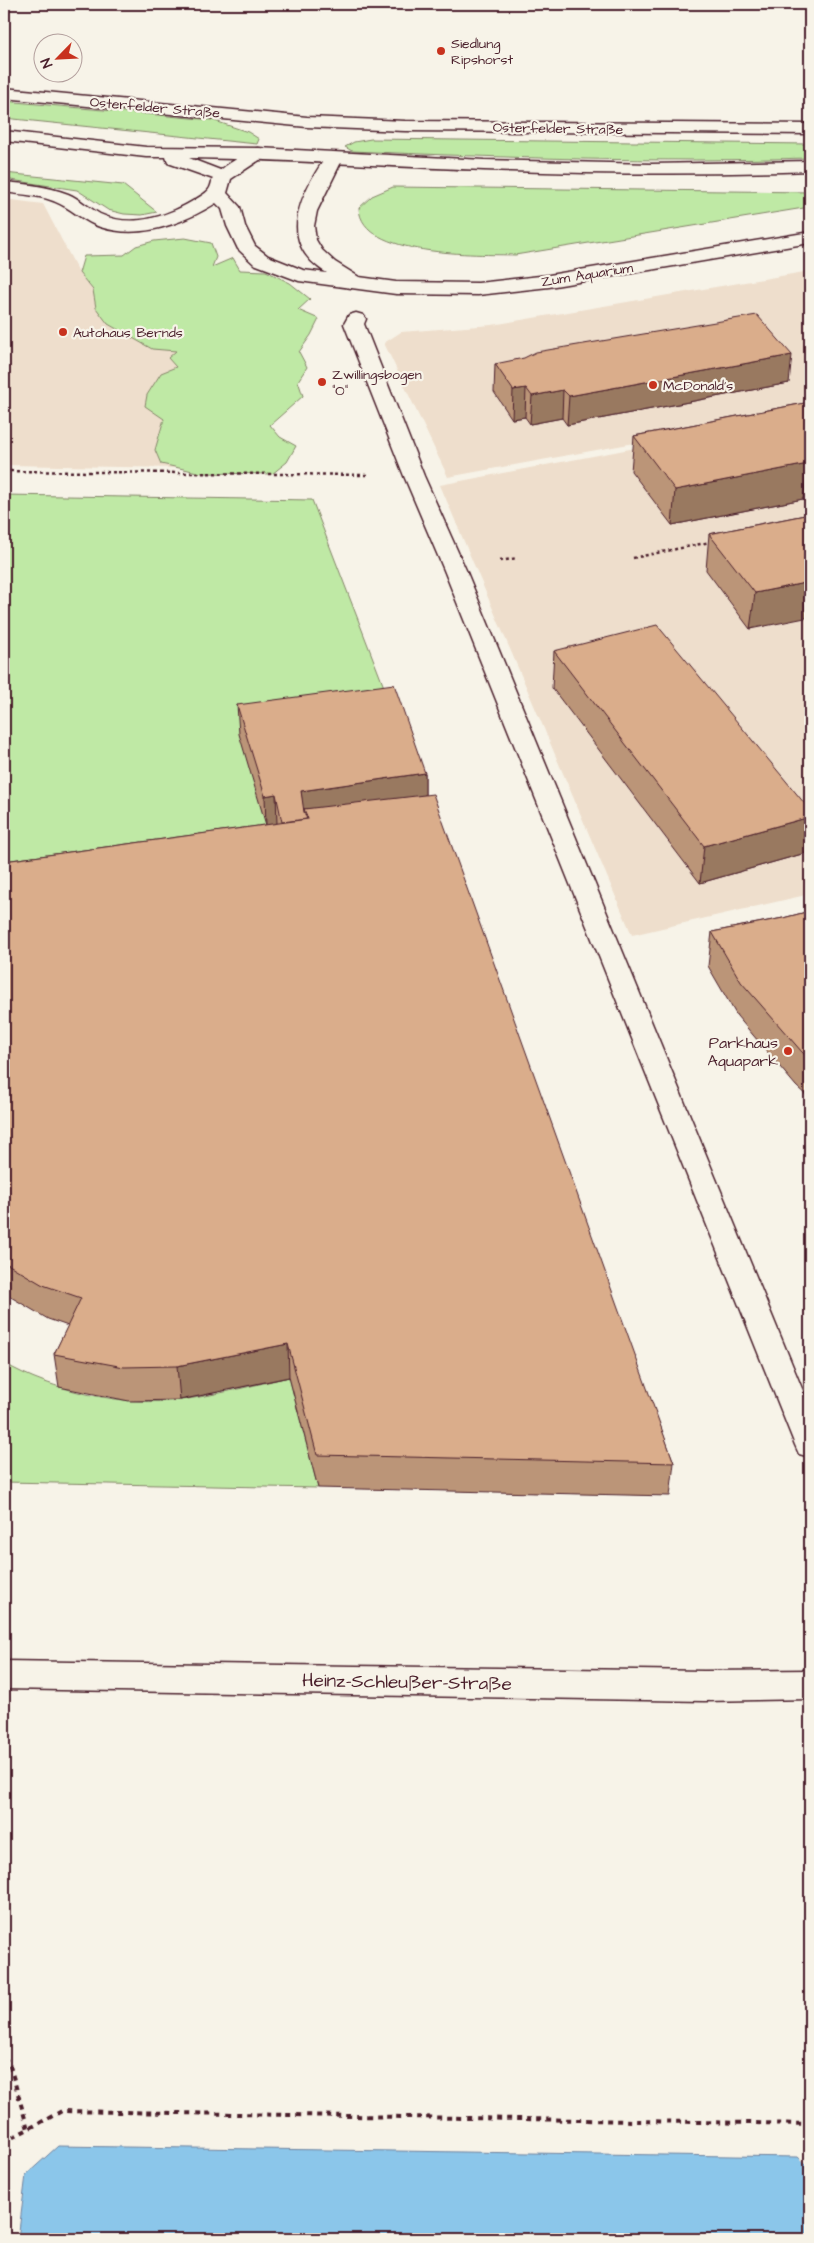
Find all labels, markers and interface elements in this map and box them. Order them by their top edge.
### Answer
north arrow [32,32,82,82]
place label: Siedlung Ripshorst [451,34,513,70]
marker: Siedlung Ripshorst [435,45,447,57]
text: N [36,55,58,71]
street label: Osterfelder Straße [89,92,221,124]
street label: Osterfelder Straße [493,118,624,140]
street label: Zum Aquarium [540,258,635,292]
place label: Autohaus Bernds [73,323,183,343]
marker: Autohaus Bernds [57,326,69,338]
place label: Zwillingsbogen "O" [332,365,422,401]
marker: Zwillingsbogen "O" [316,376,328,388]
place label: McDonald's [663,376,733,396]
marker: McDonald's [647,379,659,391]
place label: Parkhaus Aquapark [708,1032,778,1072]
marker: Parkhaus Aquapark [782,1045,794,1057]
street label: Heinz-Schleußer-Straße [302,1667,512,1698]

